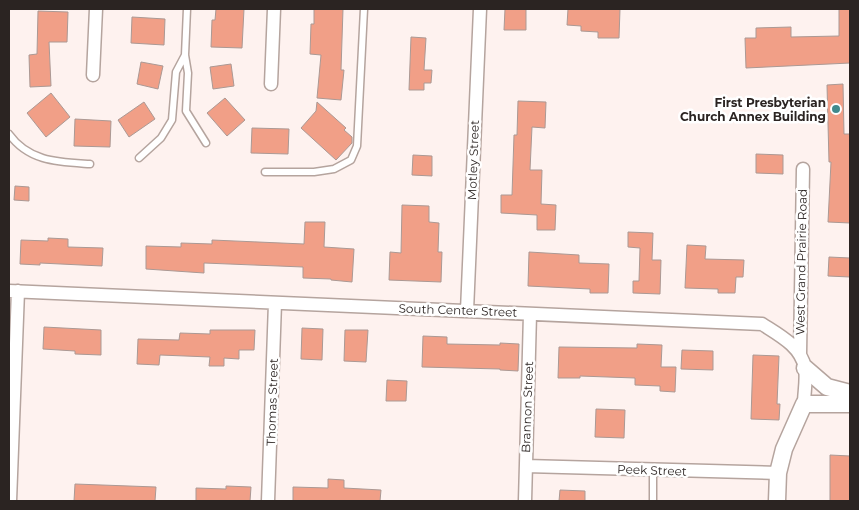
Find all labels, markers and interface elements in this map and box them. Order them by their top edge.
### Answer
place label: First Presbyterian Church Annex Building [680,95,826,124]
marker: First Presbyterian Church Annex Building [830,103,842,115]
street label: Motley Street [464,120,482,200]
street label: West Grand Prairie Road [792,189,810,335]
street label: South Center Street [398,300,518,320]
street label: Thomas Street [263,358,281,446]
street label: Brannon Street [518,361,536,453]
street label: Peek Street [617,461,687,479]

